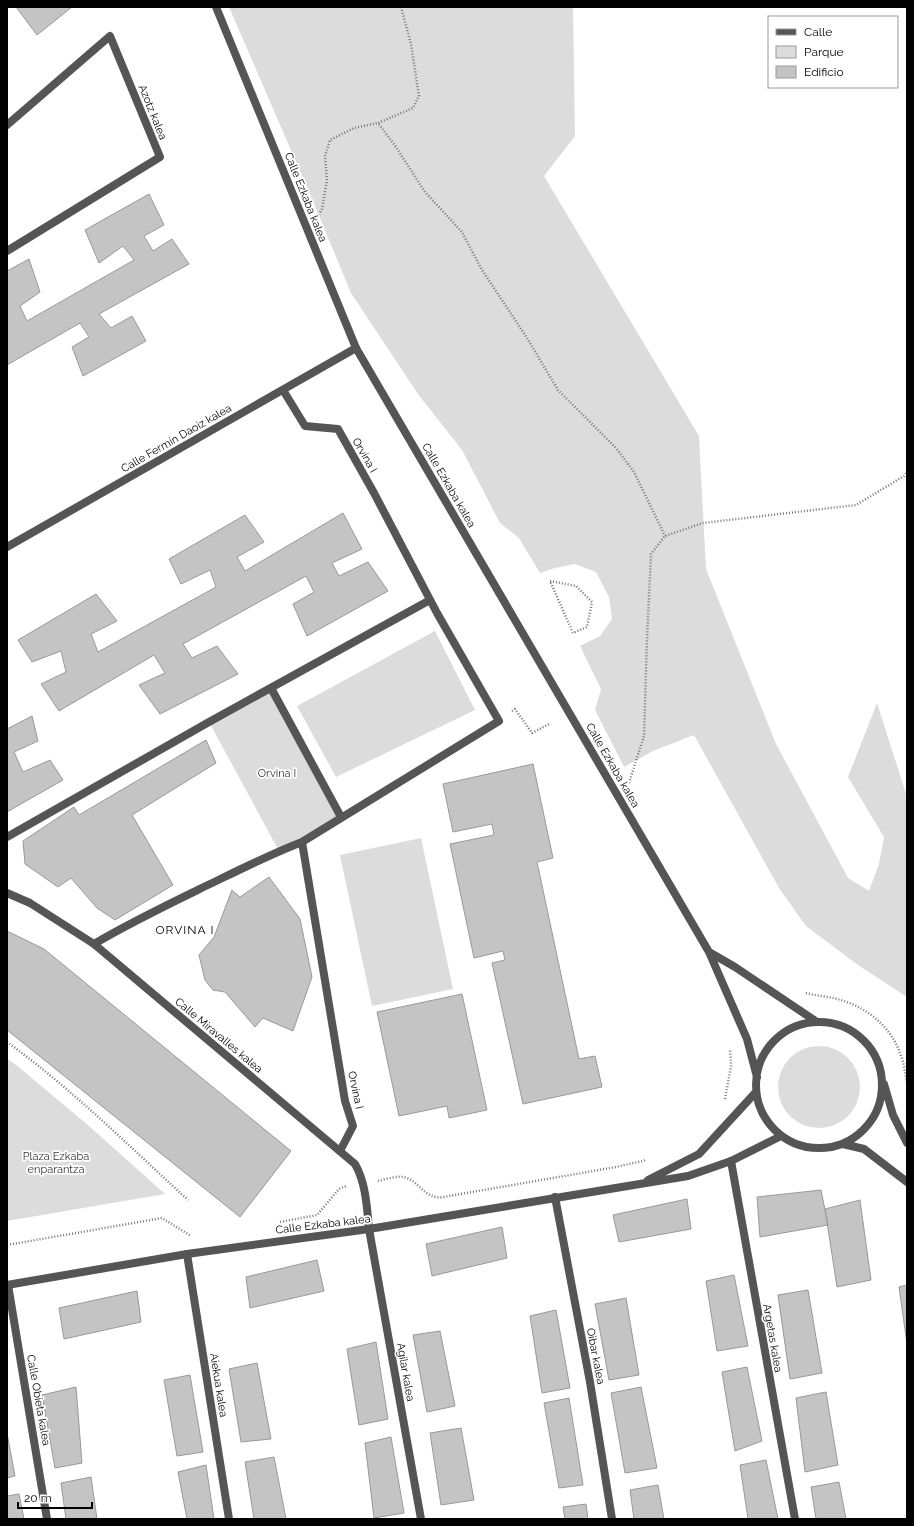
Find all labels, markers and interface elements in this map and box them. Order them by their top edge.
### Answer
legend [768,16,898,88]
text: Calle [804,25,832,39]
text: Parque [804,45,844,59]
text: Edificio [804,65,844,79]
street label: Azotz kalea [136,83,169,142]
street label: Calle Ezkaba kalea [282,150,329,244]
street label: Calle Fermín Daoiz kalea [119,402,234,475]
street label: Orvina I [349,435,380,475]
street label: Calle Ezkaba kalea [419,441,478,530]
street label: Calle Ezkaba kalea [583,721,642,810]
park label: Orvina I [258,767,296,780]
district label: ORVINA I [156,923,214,937]
street label: Calle Miravalles kalea [172,995,265,1076]
street label: Orvina I [345,1070,366,1110]
park label: Plaza Ezkaba enparantza [23,1150,89,1176]
street label: Calle Ezkaba kalea [275,1212,371,1237]
street label: Argetas kalea [760,1303,785,1373]
street label: Oibar kalea [584,1327,607,1385]
street label: Agilar kalea [394,1342,417,1402]
street label: Aiekua kalea [207,1352,230,1418]
street label: Calle Obieta kalea [24,1353,53,1447]
scale bar [18,1484,92,1510]
text: 20 m [24,1491,52,1505]

